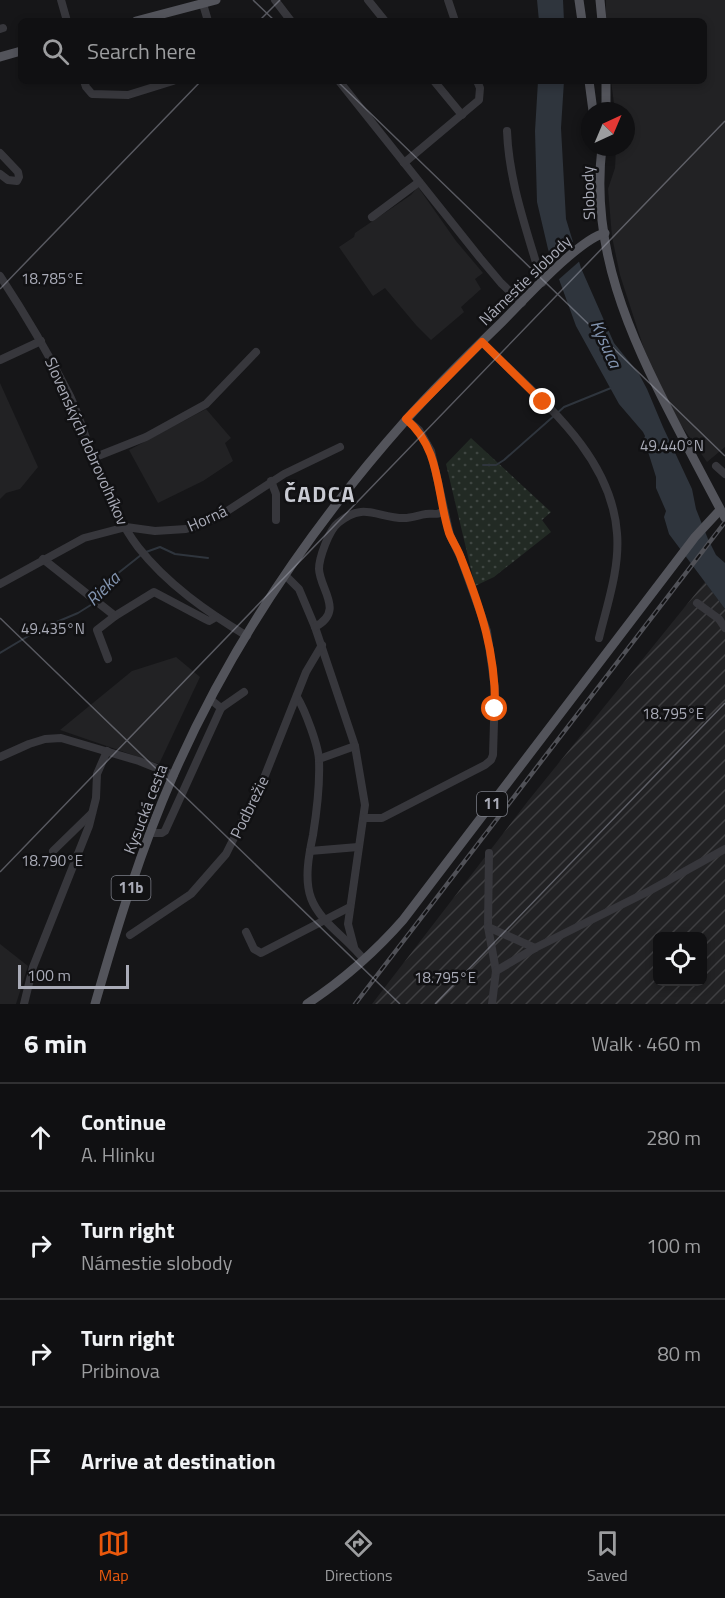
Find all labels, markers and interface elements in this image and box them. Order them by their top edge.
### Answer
search box [18,18,707,84]
text: Search here [87,34,196,68]
icon: search [39,35,72,68]
north arrow [581,102,635,156]
street label: Slobody [575,165,601,220]
street label: Námestie slobody [473,229,577,331]
text: 18.785°E [21,267,83,290]
water label: Kysuca [584,315,629,373]
street label: Slovenských dobrovoľníkov [39,353,135,529]
route end [529,388,555,414]
text: 49.440°N [640,434,704,457]
district label: ČADCA [284,477,356,511]
street label: Horná [183,499,231,537]
water label: Rieka [79,565,127,612]
text: 49.435°N [21,617,85,640]
route start [481,695,507,721]
text: 18.795°E [642,702,704,725]
street label: Kysucká cesta [117,761,173,857]
street label: Podbrežie [224,772,274,842]
road number: 11 [477,792,507,816]
text: 18.790°E [21,849,83,872]
road number: 11b [112,876,150,900]
map controls [653,932,707,986]
button: locate [653,932,707,986]
scale bar [18,962,129,989]
text: 100 m [27,963,71,987]
text: 18.795°E [414,966,476,989]
text: 6 min [24,1024,87,1063]
text: Walk · 460 m [592,1028,701,1059]
text: Continue [81,1105,166,1139]
icon: ahead [24,1121,57,1154]
text: 280 m [646,1122,701,1153]
text: A. Hlinku [81,1139,155,1170]
text: Turn right [81,1213,175,1247]
icon: right [24,1229,57,1262]
text: 100 m [646,1230,701,1261]
text: Námestie slobody [81,1247,232,1278]
text: Turn right [81,1321,175,1355]
icon: right [24,1337,57,1370]
text: 80 m [657,1338,701,1369]
text: Pribinova [81,1355,160,1386]
text: Arrive at destination [81,1444,276,1478]
icon: arrive [24,1445,57,1478]
tab: Map [97,1527,130,1587]
tab: Directions [325,1527,393,1587]
tab: Saved [587,1527,628,1587]

